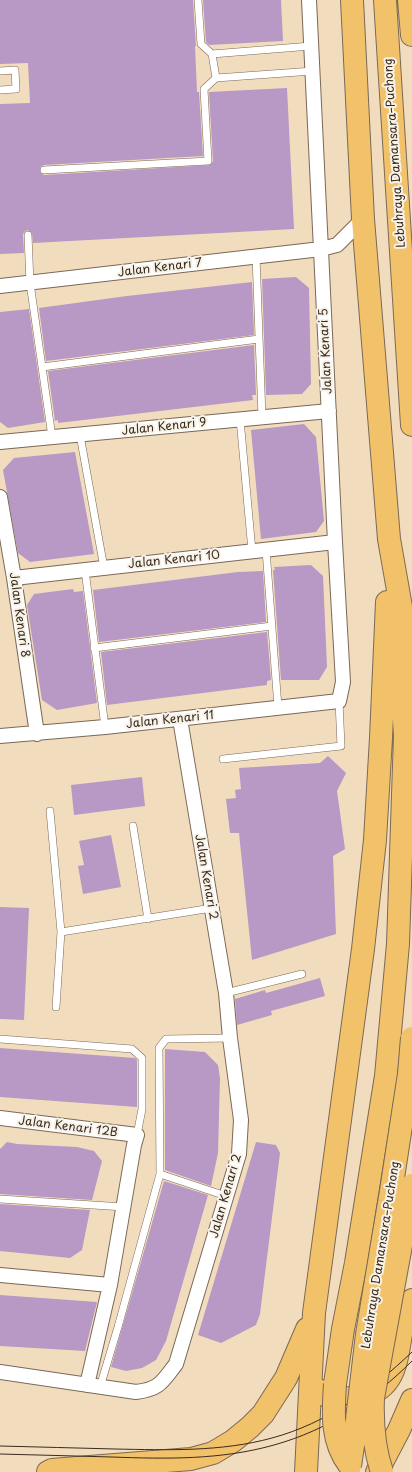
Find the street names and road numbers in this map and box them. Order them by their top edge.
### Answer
street label: Lebuhraya Damansara–Puchong [381,58,409,248]
street label: Jalan Kenari 7 [117,256,203,280]
street label: Jalan Kenari 5 [317,308,335,394]
street label: Jalan Kenari 9 [121,415,207,439]
street label: Jalan Kenari 10 [127,548,221,572]
street label: Jalan Kenari 8 [6,572,32,658]
street label: Jalan Kenari 11 [125,708,215,732]
street label: Jalan Kenari 2 [191,833,221,921]
street label: Jalan Kenari 12B [18,1114,118,1140]
street label: Jalan Kenari 2 [207,1152,245,1240]
street label: Lebuhraya Damansara–Puchong [359,1160,403,1350]

